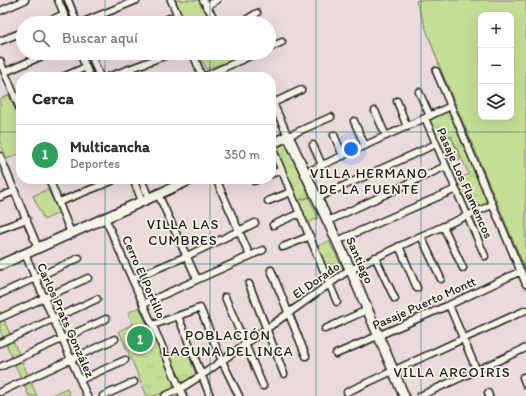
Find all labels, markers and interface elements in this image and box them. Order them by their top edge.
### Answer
map controls [478,12,514,120]
button: + [478,12,514,48]
search box [16,16,276,60]
icon: search [30,27,52,49]
text: Buscar aquí [62,29,138,47]
button: − [478,48,514,84]
button: layers [478,84,514,120]
text: Cerca [32,88,74,108]
street label: Pasaje Los Flamencos [434,125,496,241]
text: Multicancha [70,138,150,156]
your location [341,139,361,159]
text: 1 [42,147,48,162]
text: 350 m [224,147,260,162]
text: Deportes [70,156,120,171]
district label: VILLA HERMANO DE LA FUENTE [310,165,428,198]
district label: VILLA LAS CUMBRES [147,216,219,249]
street label: Cerro El Portillo [119,233,169,321]
street label: Santiago [343,234,377,286]
street label: El Dorado [290,258,343,302]
street label: Carlos Prats González [34,260,98,380]
street label: Pasaje Puerto Montt [370,273,478,333]
pin: 1 [127,324,153,354]
district label: POBLACIÓN LAGUNA DEL INCA [162,327,294,360]
district label: VILLA ARCOIRIS [393,364,511,381]

